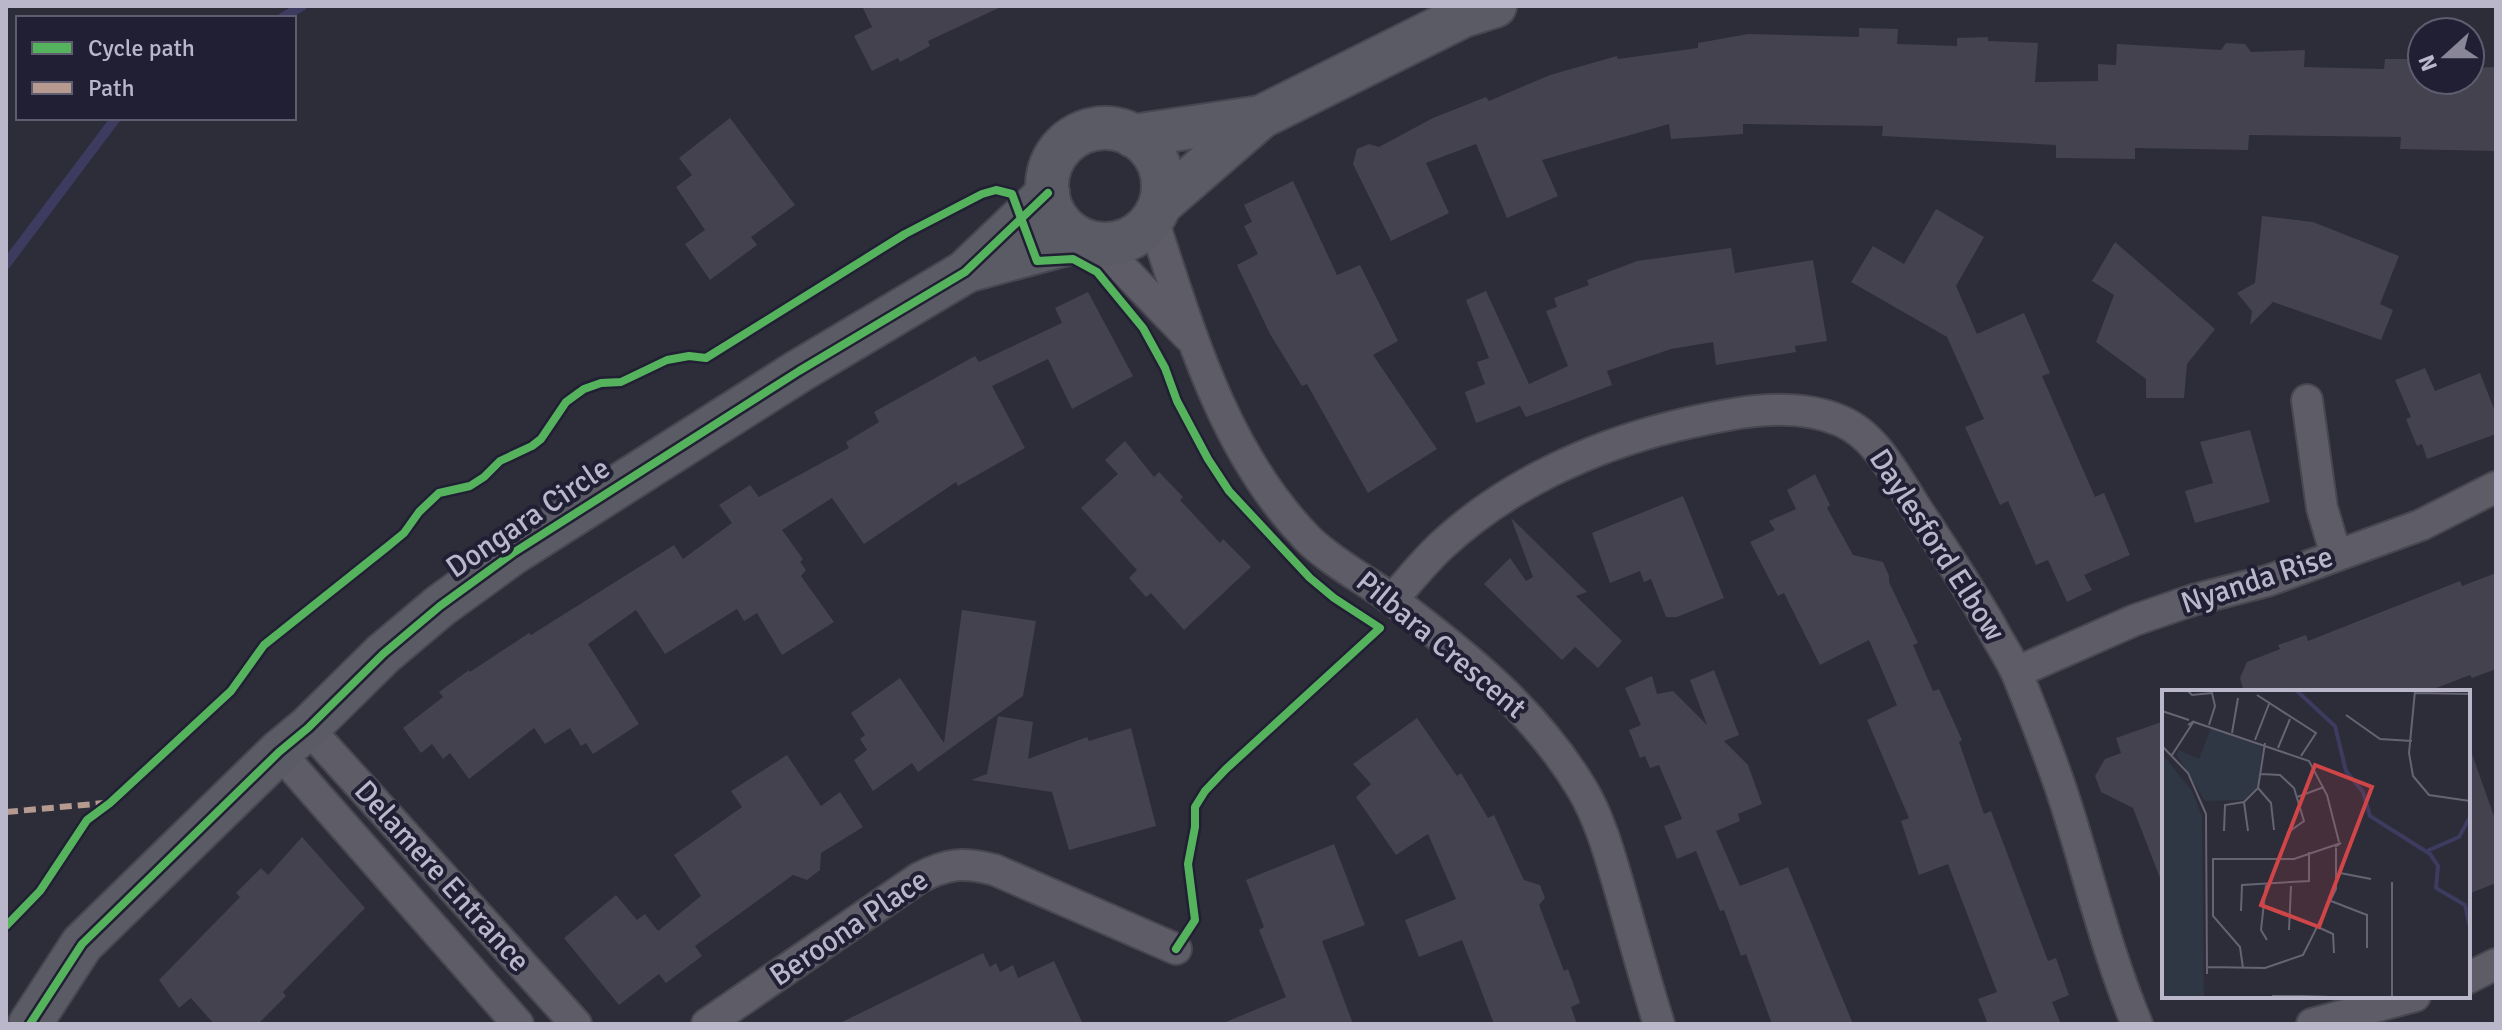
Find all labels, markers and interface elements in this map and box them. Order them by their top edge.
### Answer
legend [16,16,296,120]
north arrow [2406,16,2486,96]
text: Cycle path [88,33,195,63]
text: N [2412,51,2443,75]
text: Path [88,73,134,103]
street label: Daylesford Elbow [1861,442,2013,648]
street label: Dongara Circle [439,450,617,586]
street label: Nyanda Rise [2176,538,2338,622]
street label: Pilbara Crescent [1349,563,1533,727]
inset map [2162,690,2470,998]
street label: Delamere Entrance [346,773,538,979]
street label: Beroona Place [763,862,935,994]

